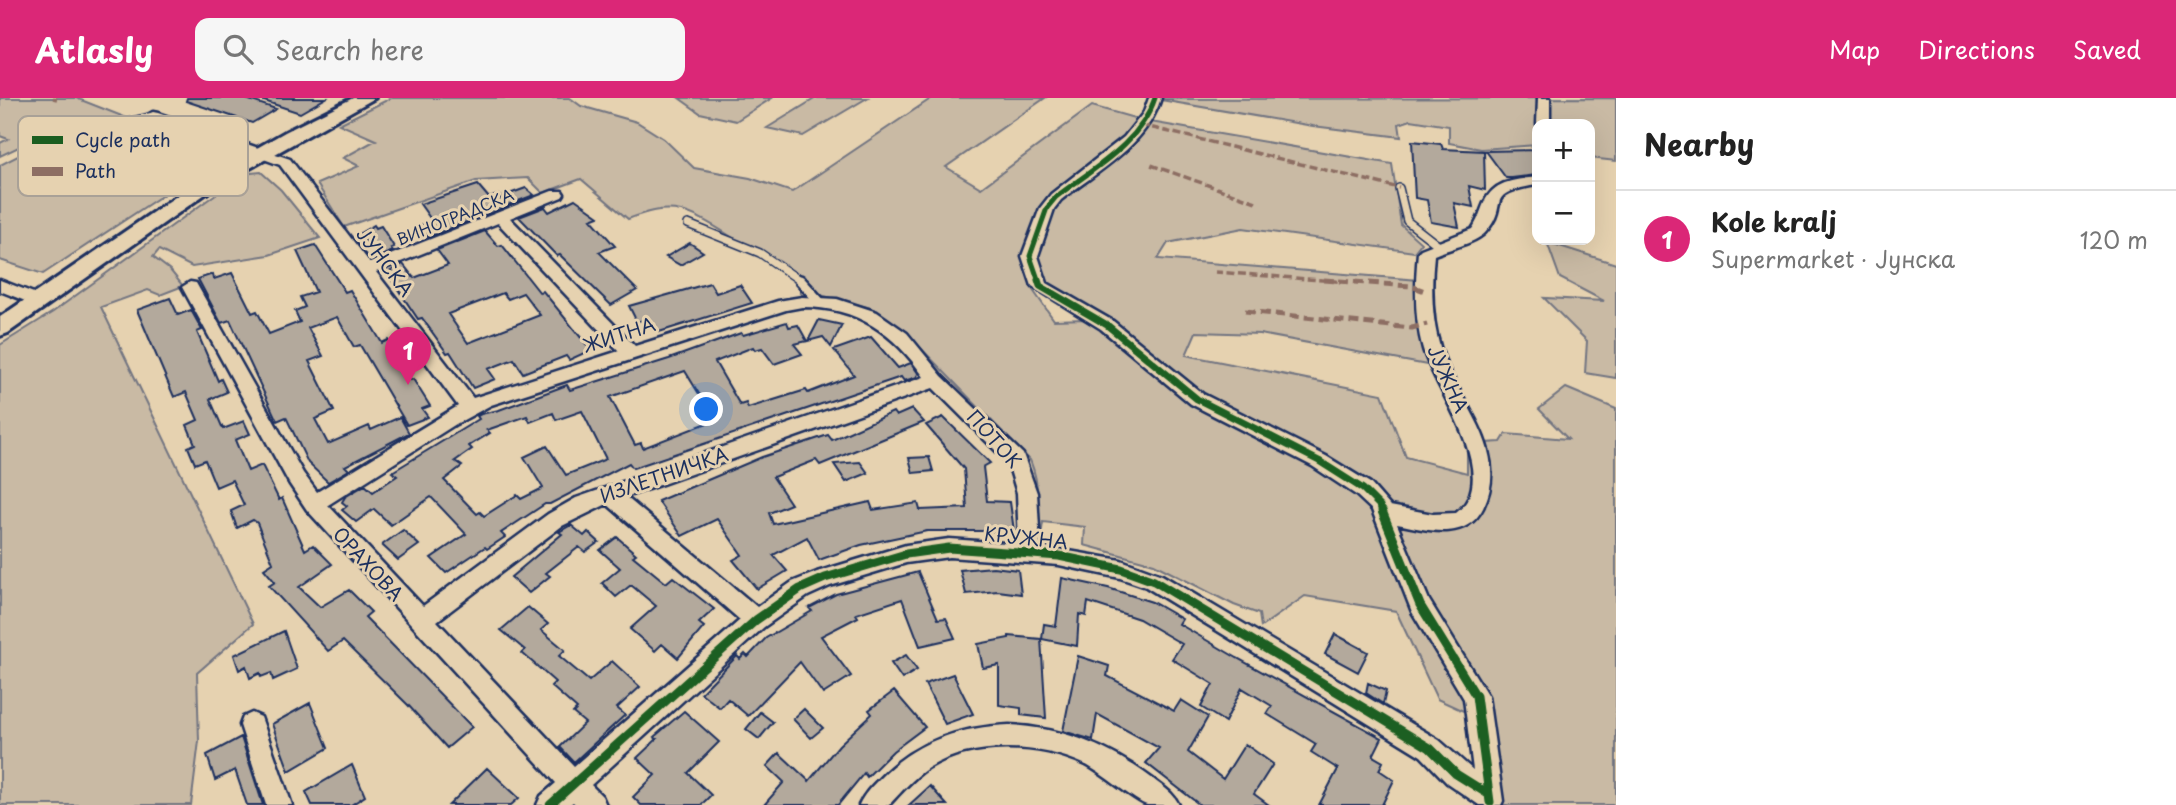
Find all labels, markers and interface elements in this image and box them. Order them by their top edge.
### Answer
search box [195,18,685,81]
text: Atlasly [35,24,153,74]
icon: search [219,30,257,68]
text: Search here [275,30,424,69]
text: Map [1829,31,1880,67]
text: Directions [1918,31,2035,67]
text: Saved [2073,31,2141,67]
legend [18,116,248,196]
map controls [1532,119,1595,245]
button: + [1532,119,1595,182]
text: Nearby [1644,121,1754,166]
text: Cycle path [75,125,171,153]
text: Path [75,156,116,184]
street label: ВИНОГРАДСКА [392,182,517,251]
button: − [1532,182,1595,245]
text: Kole kralj [1711,202,1837,241]
street label: ЈУНСКА [351,221,421,302]
text: 1 [1662,222,1673,257]
text: 120 m [2080,222,2148,257]
text: Supermarket · Јунска [1711,241,1955,276]
street label: ЖИТНА [579,309,659,359]
pin: 1 [385,327,431,385]
street label: ЈУЖНА [1422,340,1476,417]
your location [689,392,723,426]
street label: ПОТОК [961,403,1029,474]
street label: ИЗЛЕТНИЧКА [596,439,732,509]
street label: КРУЖНА [983,519,1069,555]
street label: ОРАХОВА [327,520,411,607]

